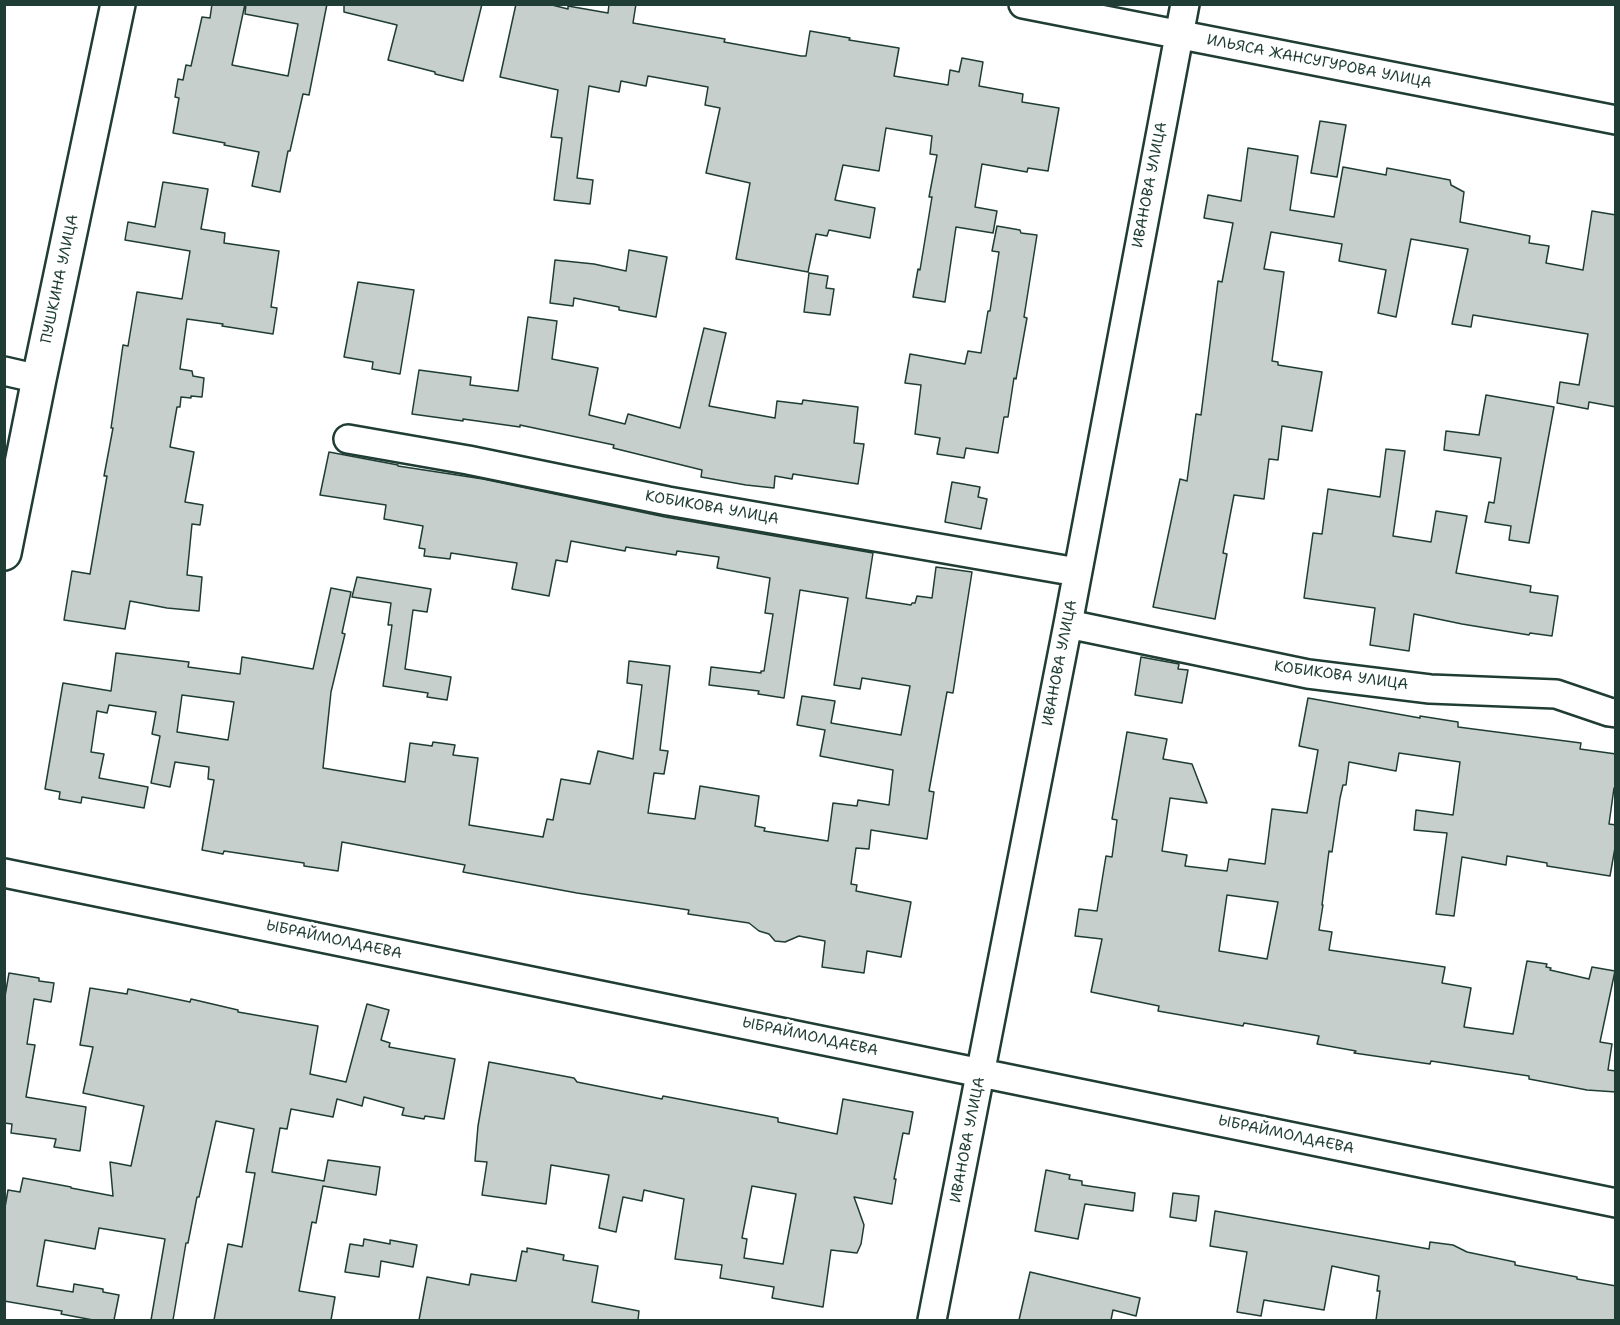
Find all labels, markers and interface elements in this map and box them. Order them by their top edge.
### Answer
street label: ИЛЬЯСА ЖАНСУГУРОВА УЛИЦА [1205,31,1433,93]
street label: ИВАНОВА УЛИЦА [1129,121,1171,249]
street label: ПУШКИНА УЛИЦА [38,213,82,345]
street label: КОБИКОВА УЛИЦА [644,487,780,529]
street label: ИВАНОВА УЛИЦА [1039,599,1081,727]
street label: КОБИКОВА УЛИЦА [1273,658,1409,694]
street label: ЫБРАЙМОЛДАЕВА [264,917,404,963]
street label: ЫБРАЙМОЛДАЕВА [740,1014,880,1060]
street label: ИВАНОВА УЛИЦА [947,1076,989,1204]
street label: ЫБРАЙМОЛДАЕВА [1216,1112,1356,1158]

